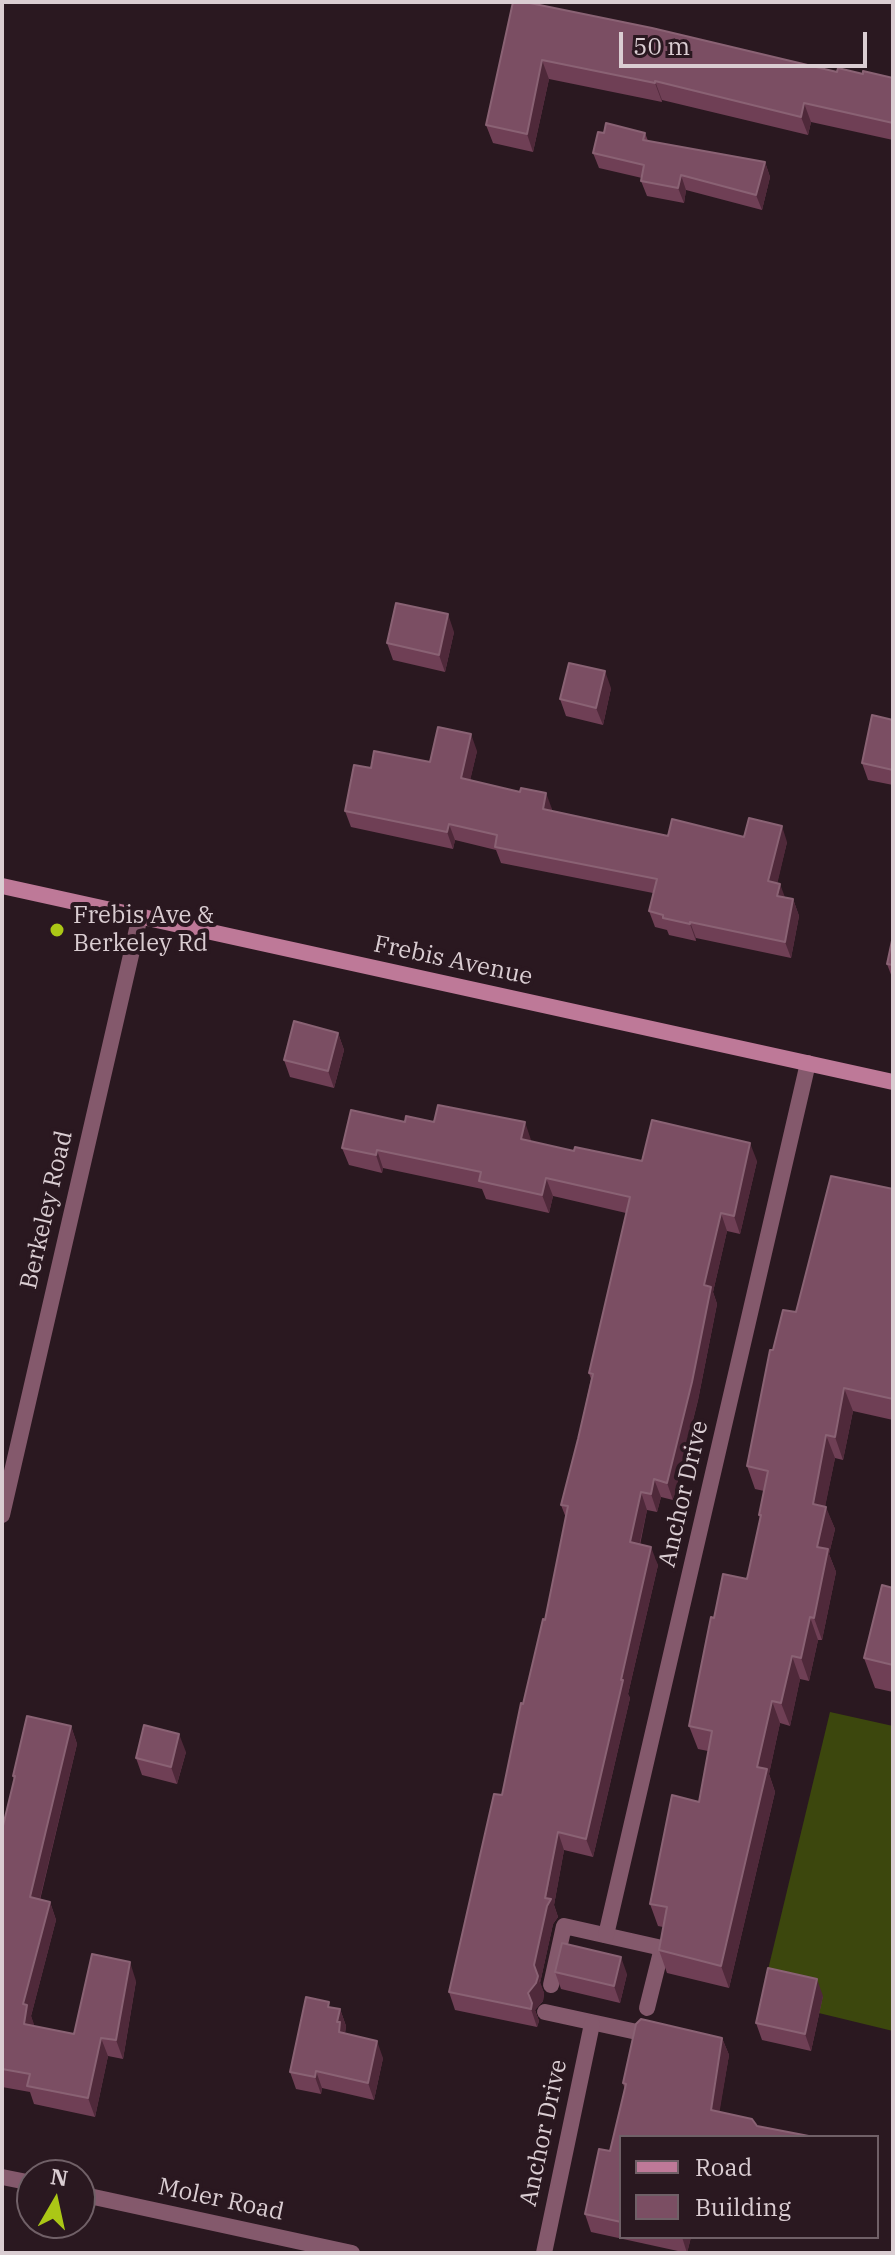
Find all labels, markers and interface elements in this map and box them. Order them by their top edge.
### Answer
scale bar [623,16,871,66]
text: 50 m [633,30,690,62]
place label: Frebis Ave & Berkeley Rd [73,902,214,958]
marker: Frebis Ave & Berkeley Rd [48,921,66,939]
street label: Frebis Avenue [371,930,535,992]
street label: Berkeley Road [15,1128,79,1292]
street label: Anchor Drive [653,1418,715,1570]
street label: Anchor Drive [514,2057,574,2209]
legend [619,2135,879,2239]
text: Road [695,2151,752,2183]
north arrow [16,2159,96,2239]
text: N [49,2161,70,2192]
street label: Moler Road [155,2173,287,2227]
text: Building [695,2191,791,2223]

